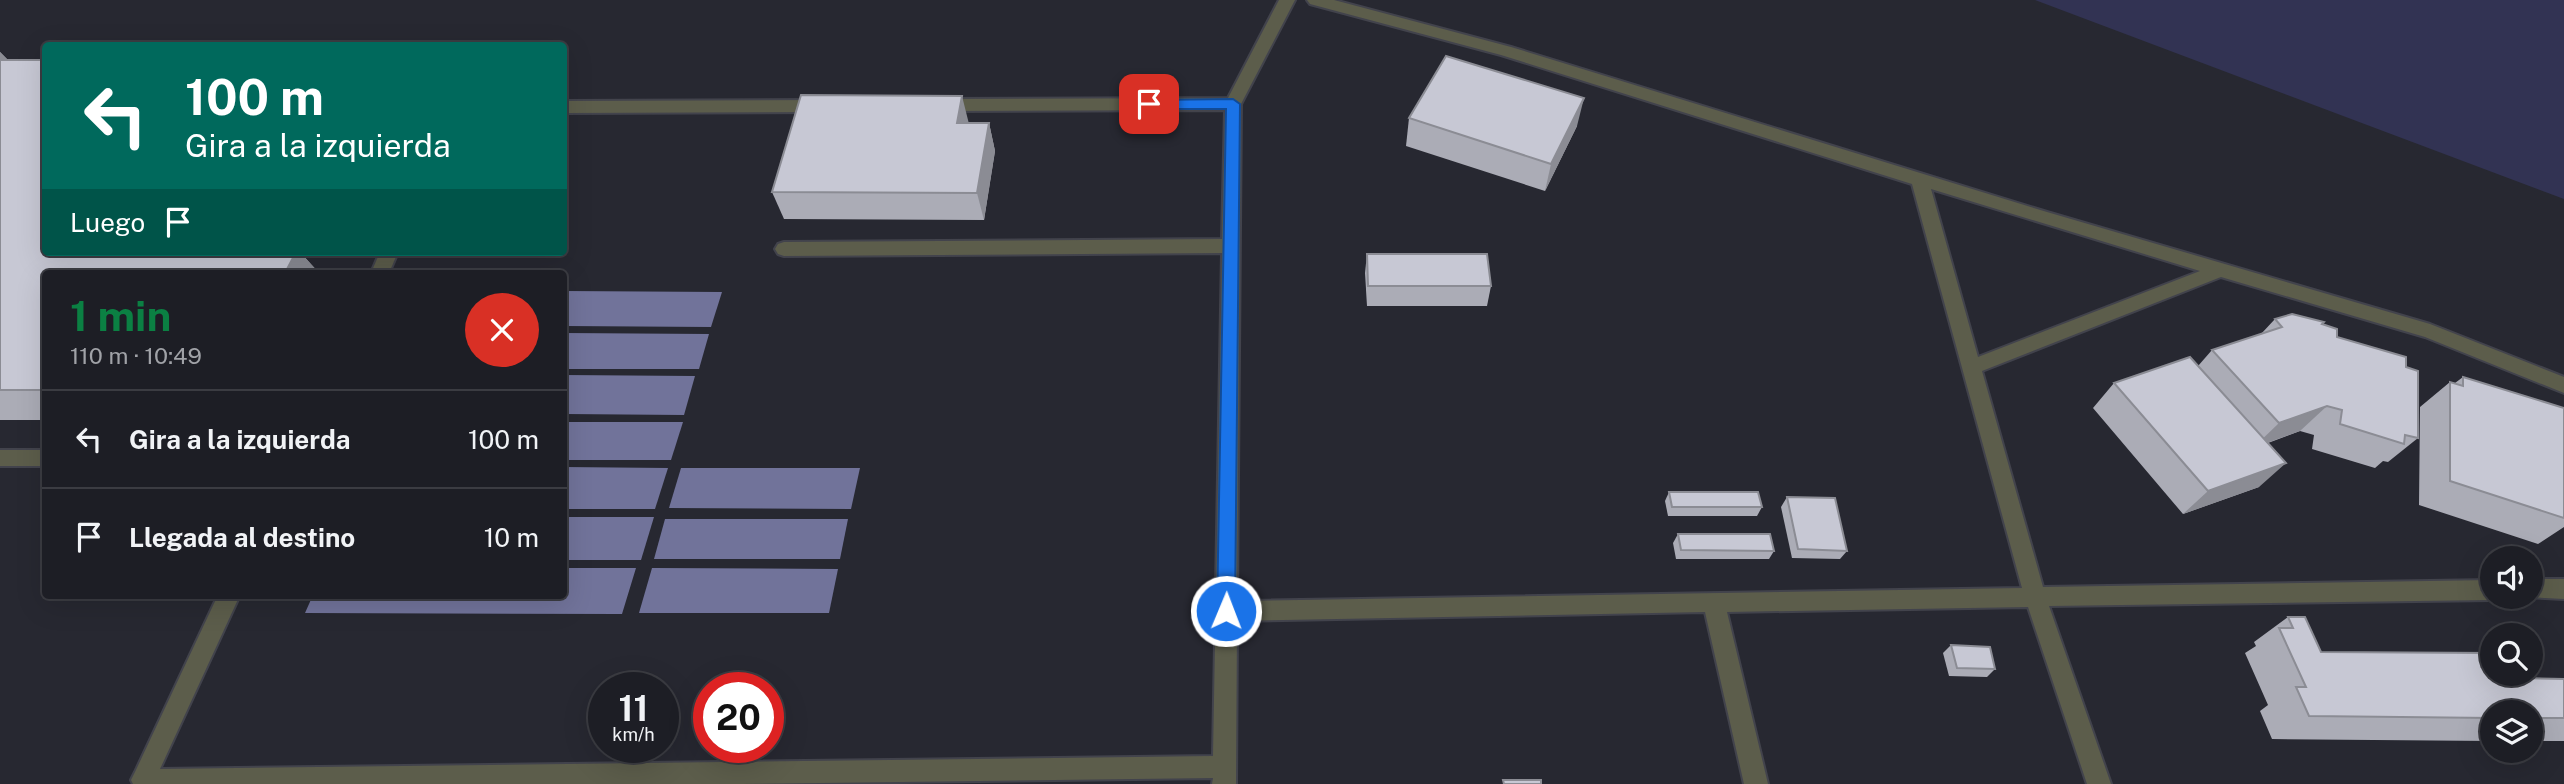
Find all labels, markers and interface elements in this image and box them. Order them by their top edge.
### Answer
text: 100 m [185,68,324,126]
icon: left [70,70,161,161]
pin [1119,74,1179,134]
icon: arrive [1130,85,1168,123]
text: Gira a la izquierda [185,127,451,164]
icon: arrive [159,203,197,241]
text: Luego [70,207,145,238]
text: 1 min [70,291,171,340]
button: close [465,293,539,367]
text: 110 m · 10:49 [70,342,202,369]
icon: left [70,420,108,458]
text: Gira a la izquierda [129,424,351,455]
text: 100 m [468,424,539,455]
icon: arrive [70,518,108,556]
text: Llegada al destino [129,522,355,553]
text: 10 m [484,522,539,553]
map controls [2480,546,2543,763]
button: sound [2480,546,2543,609]
position arrow [1189,574,1263,648]
button: search [2480,623,2543,686]
speed limit sign: 20 [693,672,784,763]
text: 11 [619,688,648,729]
button: layers [2480,700,2543,763]
text: km/h [612,724,655,745]

